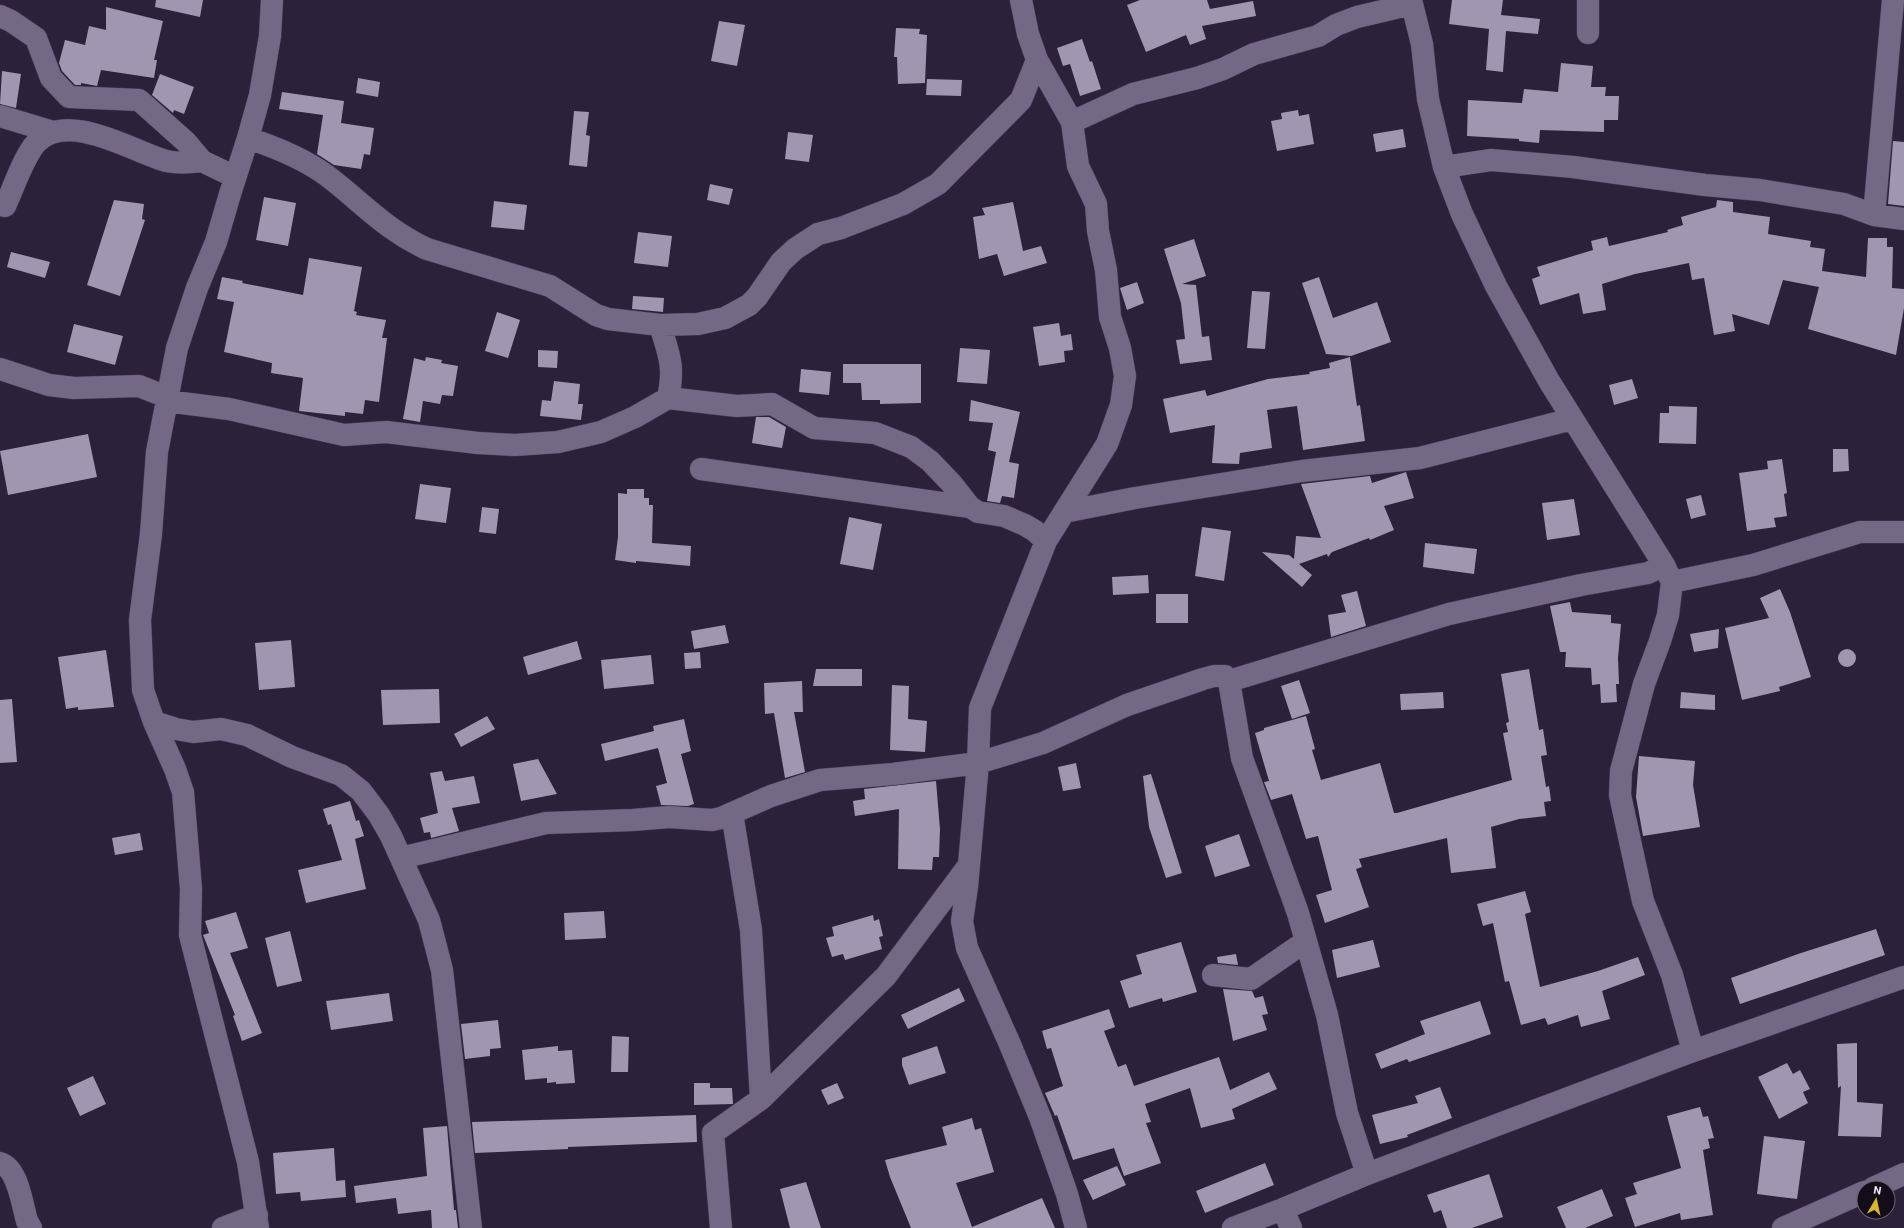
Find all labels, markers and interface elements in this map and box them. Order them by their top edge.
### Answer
north arrow [1856,1180,1896,1220]
text: N [1873,1184,1883,1198]

